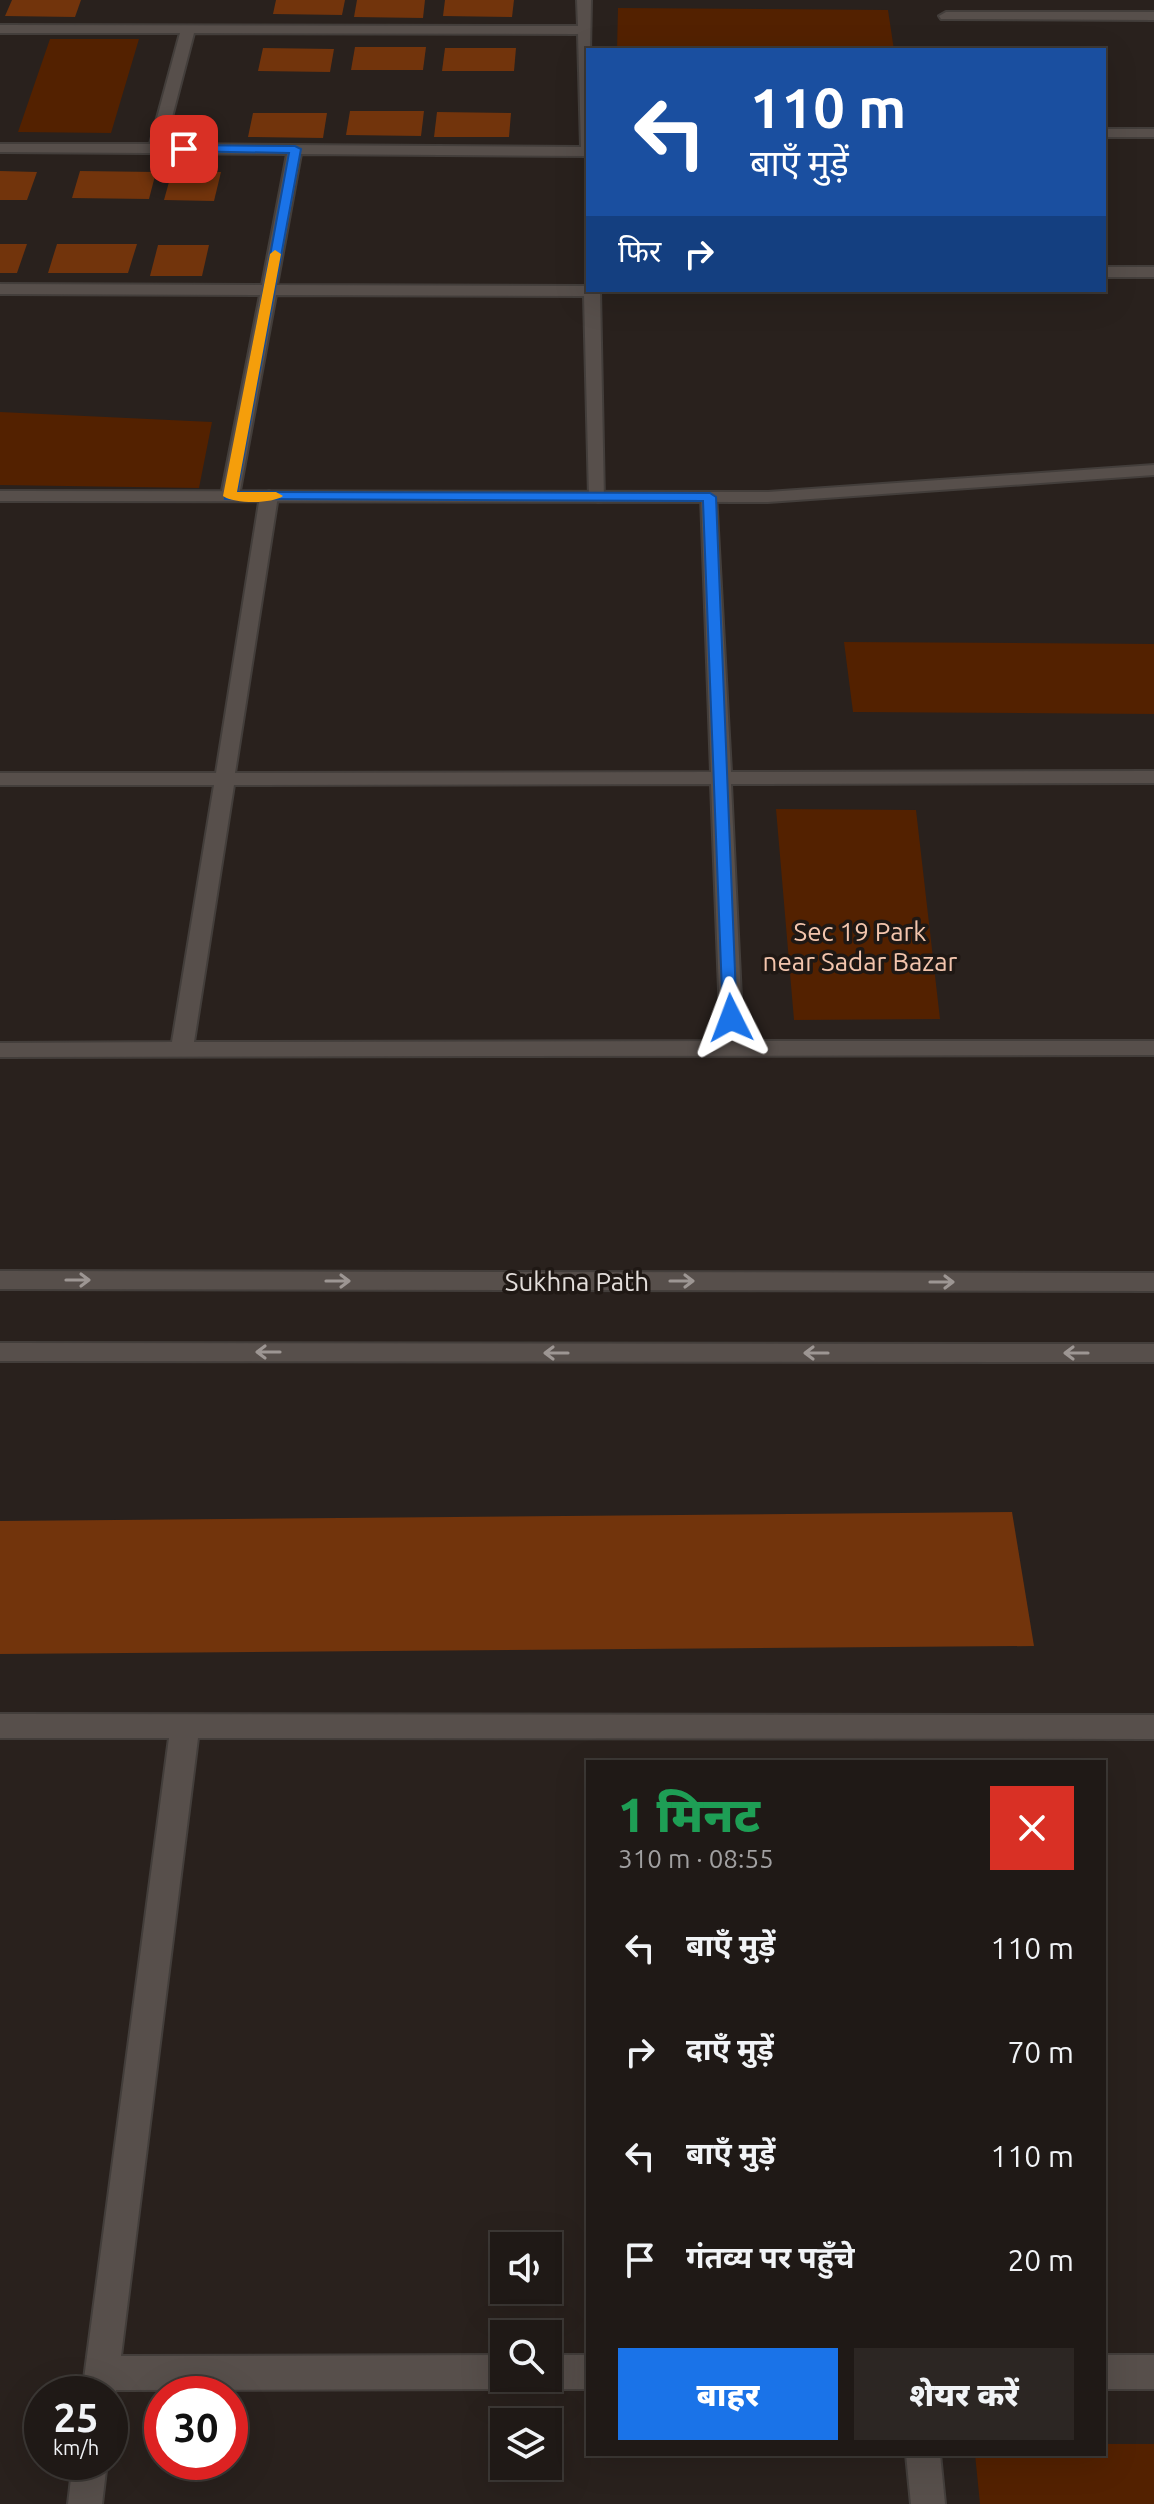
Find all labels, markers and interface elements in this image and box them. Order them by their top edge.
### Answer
text: 110 m [750,76,906,139]
icon: left [618,80,722,184]
pin [150,115,218,183]
icon: arrive [162,127,206,171]
text: बाएँ मुड़ें [750,142,849,183]
icon: right [677,232,721,276]
text: फिर [618,234,661,268]
park label: Sec 19 Park near Sadar Bazar [763,917,958,976]
position arrow [689,976,773,1060]
street label: Sukhna Path [505,1267,649,1296]
one-way arrow [64,1272,91,1288]
one-way arrow [324,1273,351,1289]
one-way arrow [668,1273,695,1289]
one-way arrow [928,1274,955,1290]
one-way arrow [255,1344,282,1360]
one-way arrow [543,1345,570,1361]
one-way arrow [803,1345,830,1361]
one-way arrow [1063,1345,1090,1361]
button: close [990,1786,1074,1870]
text: 1 मिनट [618,1787,760,1841]
text: 310 m · 08:55 [618,1844,774,1873]
icon: left [618,1926,662,1970]
text: बाएँ मुड़ें [686,1928,775,1962]
text: 110 m [990,1931,1074,1965]
icon: right [618,2030,662,2074]
text: दाएँ मुड़ें [686,2032,774,2066]
text: 70 m [1007,2035,1074,2069]
icon: left [618,2134,662,2178]
text: बाएँ मुड़ें [686,2136,775,2170]
text: 110 m [990,2139,1074,2173]
map controls [490,2232,562,2480]
button: sound [490,2232,562,2304]
icon: arrive [618,2238,662,2282]
text: गंतव्य पर पहुँचे [686,2240,854,2274]
text: 20 m [1007,2243,1074,2277]
button: search [490,2320,562,2392]
button: बाहर [618,2348,838,2440]
button: शेयर करें [854,2348,1074,2440]
speed limit sign: 30 [144,2376,248,2480]
text: 25 [53,2395,99,2440]
button: layers [490,2408,562,2480]
text: km/h [53,2436,99,2459]

